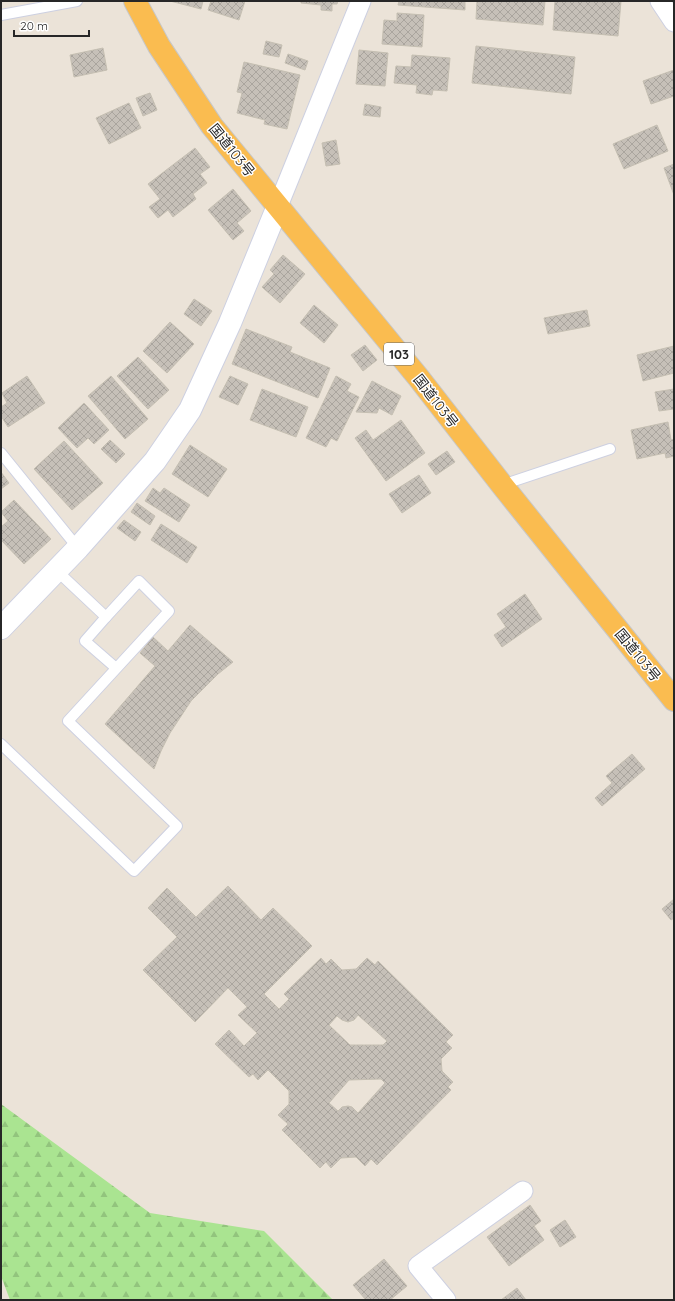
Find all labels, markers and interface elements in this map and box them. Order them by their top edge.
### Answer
scale bar [14,12,89,38]
text: 20 m [20,18,48,33]
street label: 国道103号 [205,120,259,180]
road number: 103 [384,343,414,365]
street label: 国道103号 [410,371,462,431]
street label: 国道103号 [611,625,665,685]

